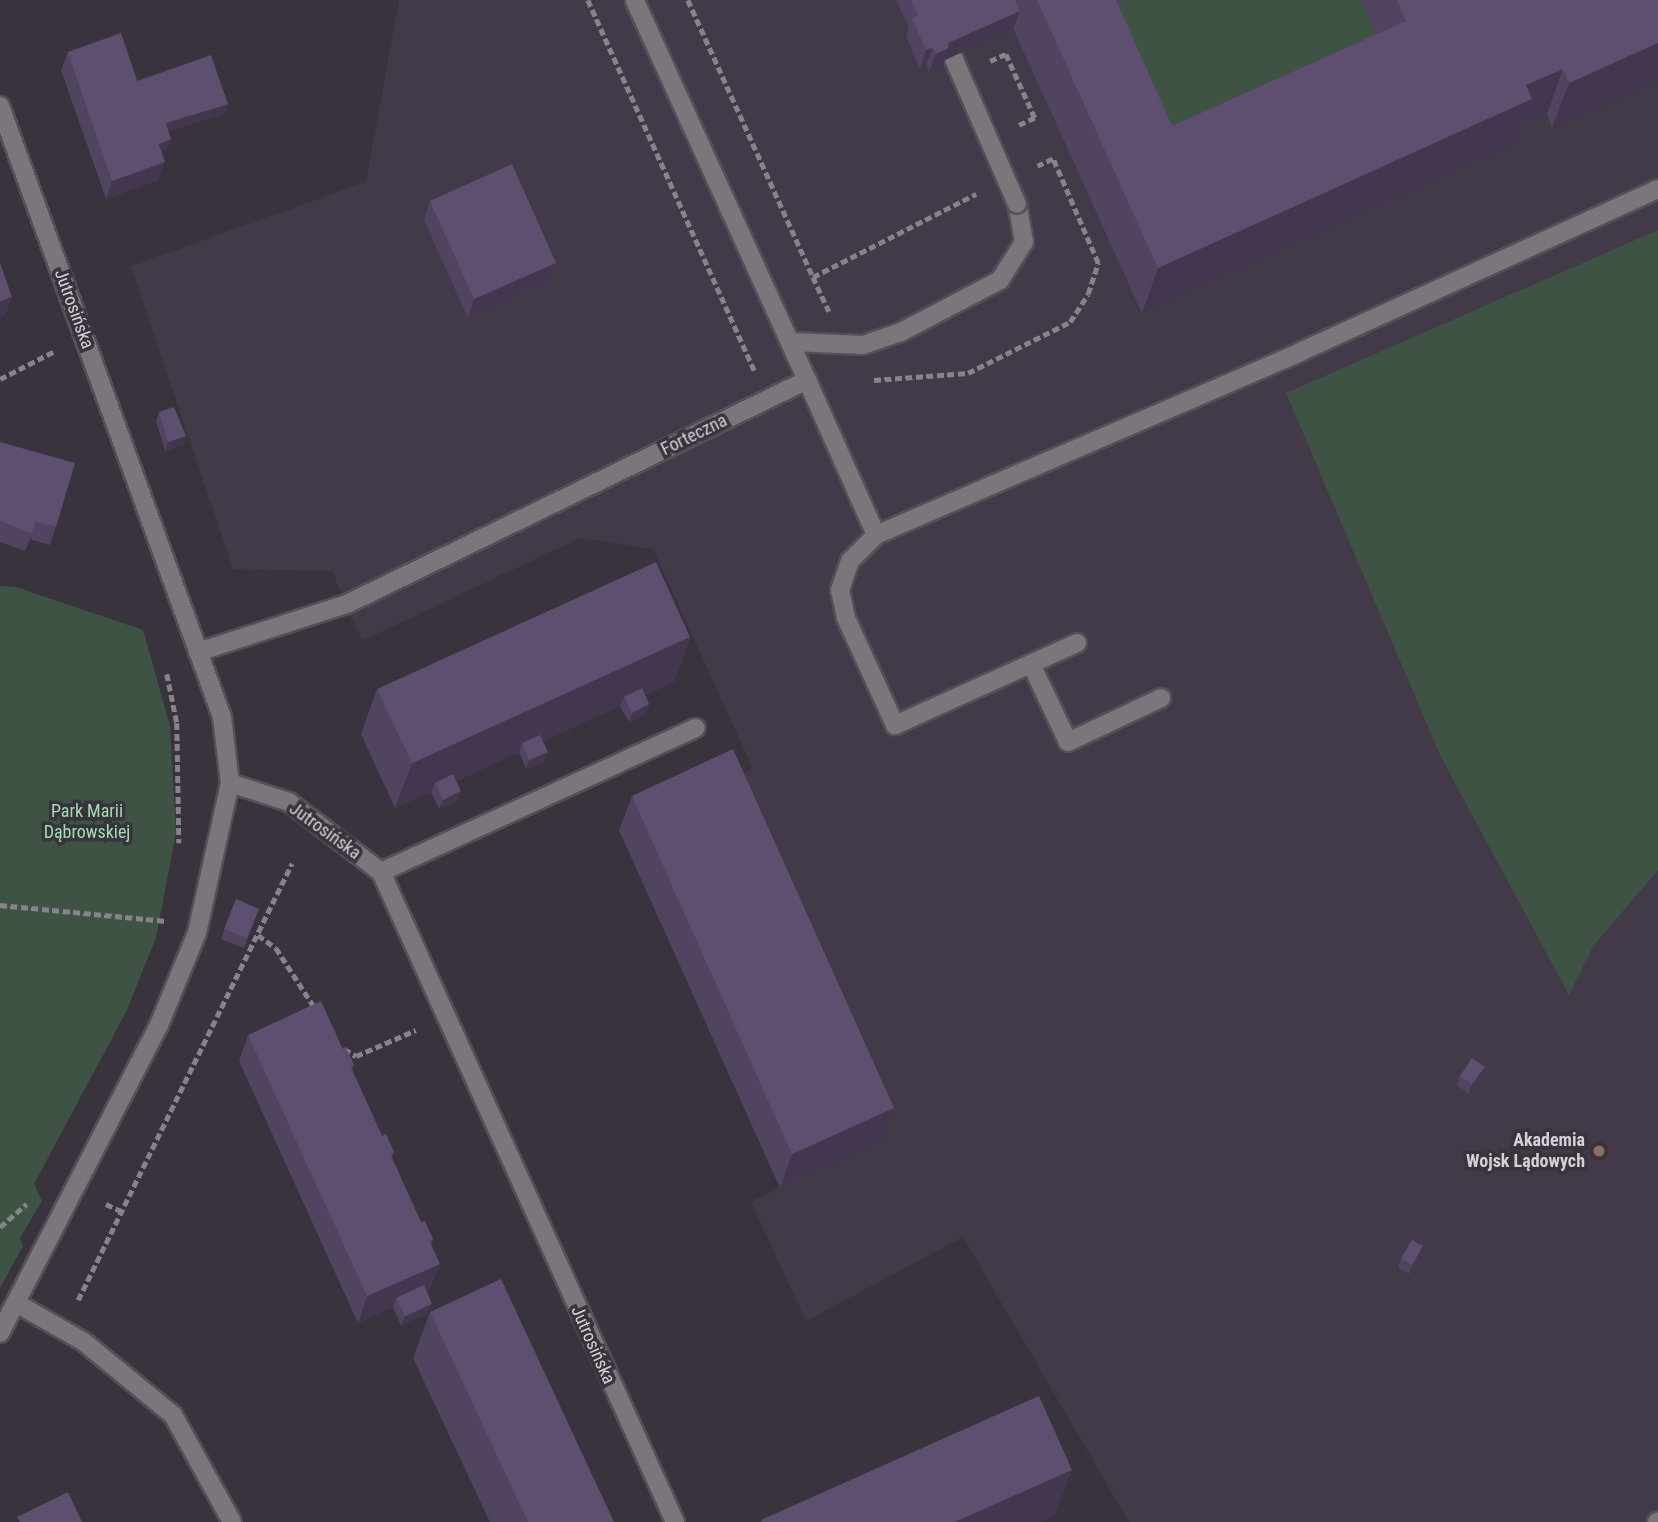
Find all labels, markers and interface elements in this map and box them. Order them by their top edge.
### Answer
street label: Jutrosińska [50,266,98,352]
street label: Forteczna [657,410,731,460]
street label: Jutrosińska [285,798,365,864]
park label: Park Marii Dąbrowskiej [44,801,130,844]
place label: Akademia Wojsk Lądowych [1466,1130,1585,1172]
marker: Akademia Wojsk Lądowych [1591,1143,1607,1159]
street label: Jutrosińska [566,1303,620,1387]

